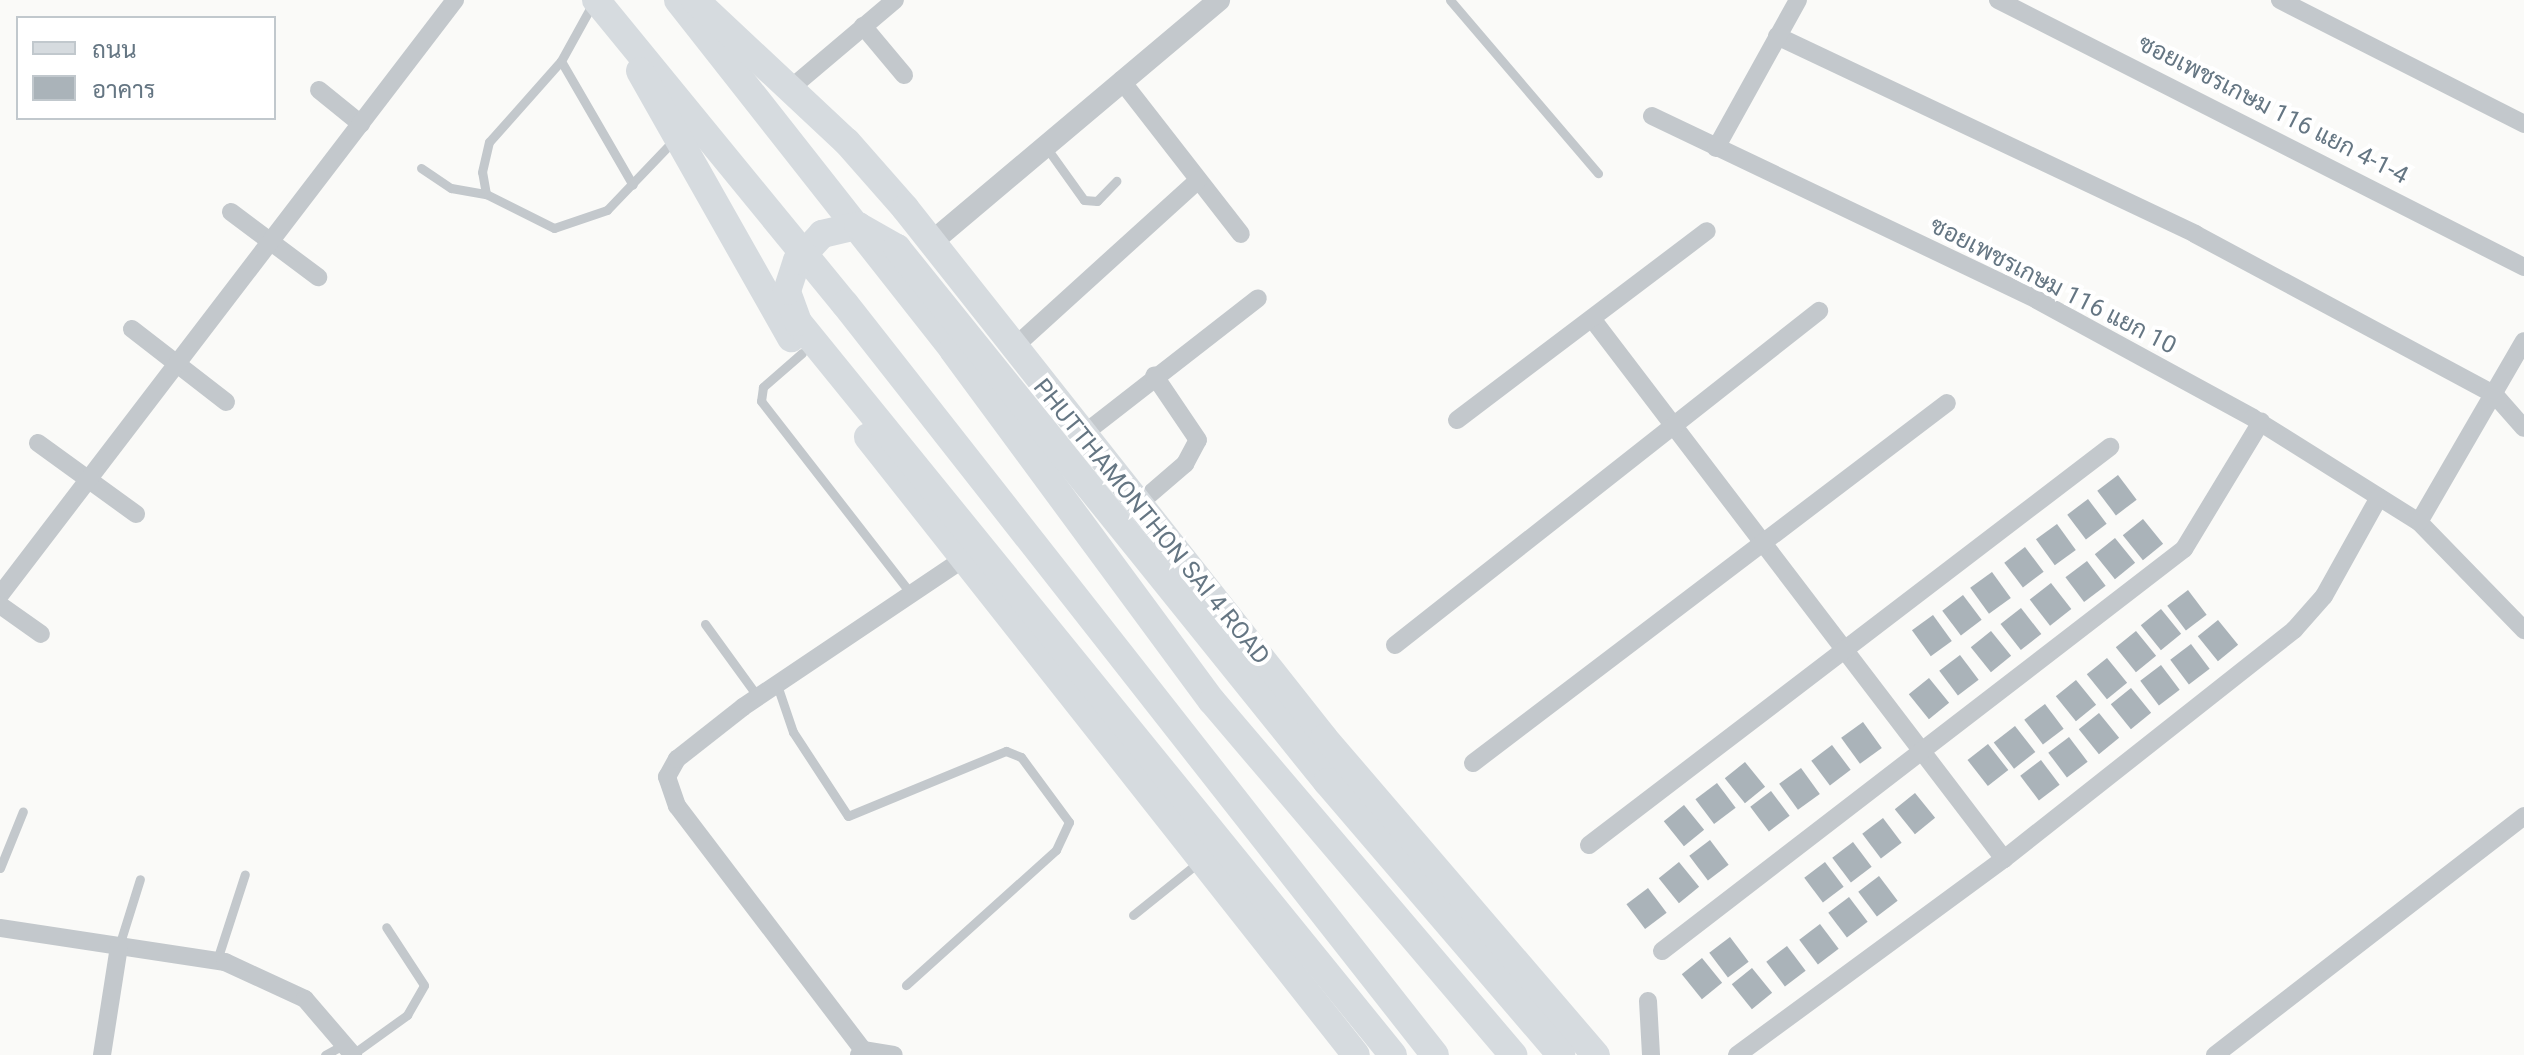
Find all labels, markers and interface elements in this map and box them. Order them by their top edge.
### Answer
legend [16,16,276,120]
street label: ซอยเพชรเกษม 116 แยก 4-1-4 [2133,29,2413,191]
text: ถนน [92,36,137,64]
text: อาคาร [92,76,155,104]
street label: ซอยเพชรเกษม 116 แยก 10 [1925,211,2181,361]
street label: PHUTTHAMONTHON SAI 4 ROAD [1027,373,1275,671]

